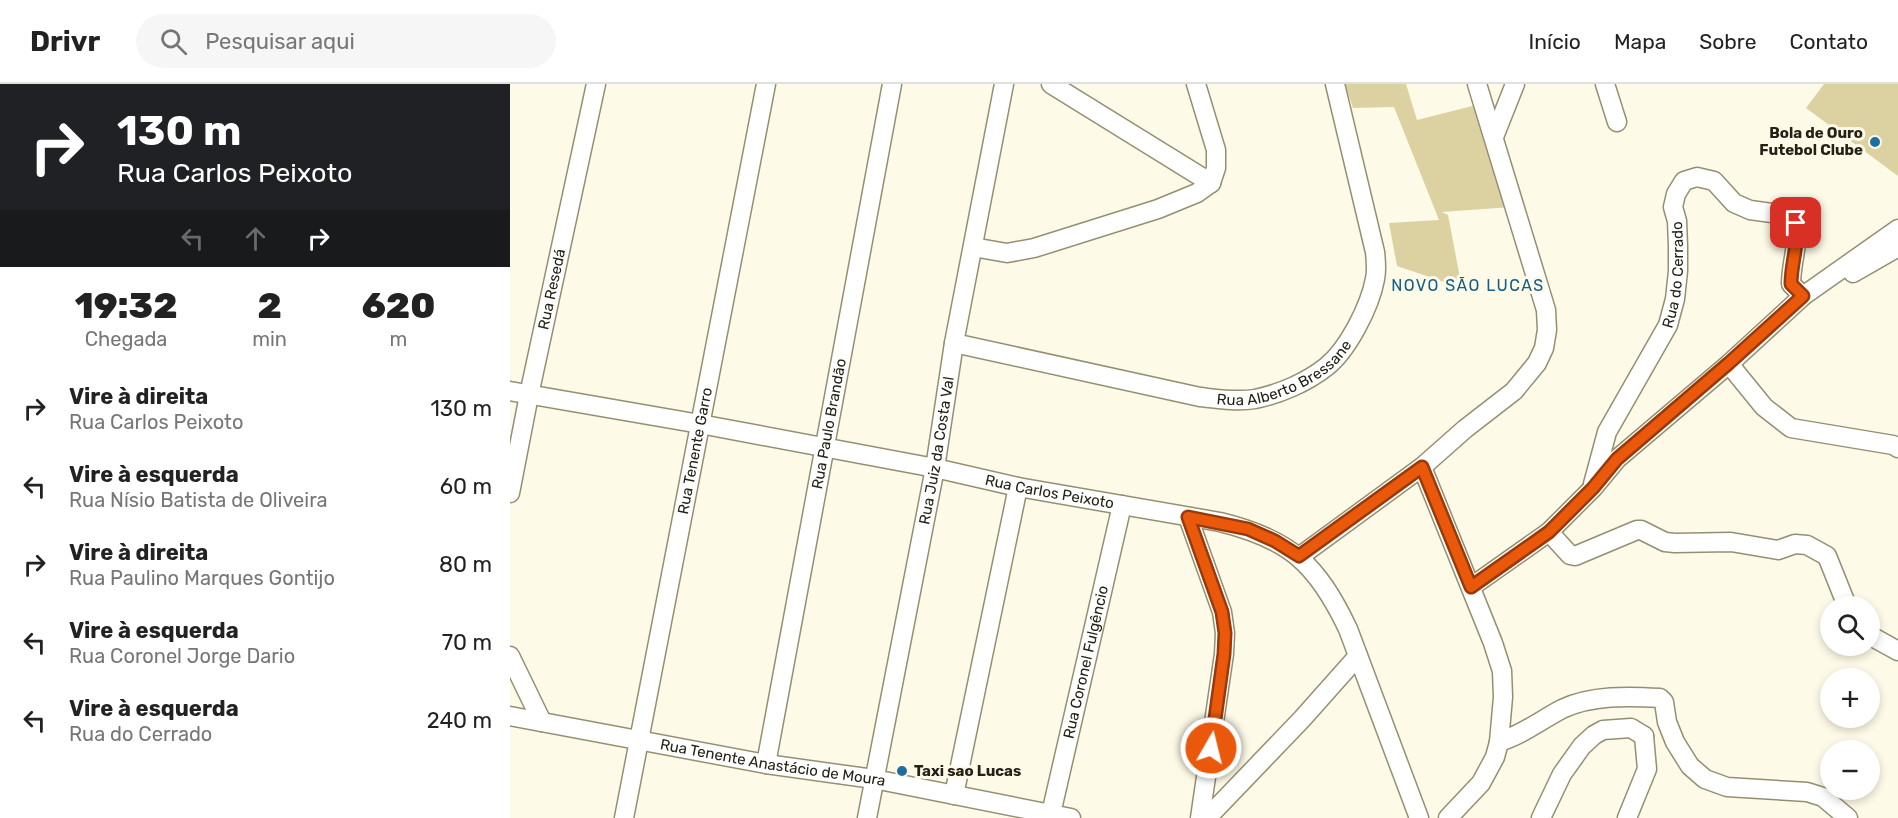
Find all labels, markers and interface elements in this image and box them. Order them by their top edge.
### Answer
search box [136,14,556,68]
text: Drivr [30,25,100,58]
icon: search [157,25,190,58]
text: Pesquisar aqui [205,28,355,55]
text: Início [1529,29,1581,54]
text: Mapa [1614,29,1666,54]
text: Sobre [1699,29,1756,54]
text: Contato [1789,29,1868,54]
text: 130 m [117,106,242,156]
icon: right [18,108,96,186]
place label: Bola de Ouro Futebol Clube [1759,124,1863,159]
marker: Bola de Ouro Futebol Clube [1868,135,1882,149]
text: Rua Carlos Peixoto [117,157,352,189]
pin [1770,197,1821,248]
icon: arrive [1779,206,1812,239]
street label: Rua do Cerrado [1659,221,1687,330]
icon: left [176,222,209,255]
icon: ahead [239,222,272,255]
icon: right [302,222,335,255]
street label: Rua Resedá [534,247,569,331]
district label: NOVO SÃO LUCAS [1391,276,1545,295]
text: 19:32 [75,284,178,327]
text: 2 [257,284,282,327]
text: 620 [362,284,435,327]
text: Chegada [85,327,167,351]
text: min [252,327,287,351]
text: m [390,327,407,351]
street label: Rua Alberto Bressane [1216,337,1355,409]
street label: Rua Paulo Brandão [808,357,850,491]
street label: Rua Juiz da Costa Val [915,375,958,526]
text: Vire à direita [69,383,208,410]
street label: Rua Tenente Garro [674,386,716,516]
icon: right [18,392,51,425]
text: 130 m [430,395,492,422]
text: Rua Carlos Peixoto [69,410,243,434]
text: Vire à esquerda [69,461,239,488]
icon: left [18,470,51,503]
street label: Rua Carlos Peixoto [983,471,1116,512]
text: 60 m [440,473,492,500]
text: Rua Nísio Batista de Oliveira [69,488,328,512]
text: Vire à direita [69,539,208,566]
icon: right [18,548,51,581]
text: 80 m [439,551,492,578]
text: Rua Paulino Marques Gontijo [69,566,335,590]
street label: Rua Coronel Fulgêncio [1060,584,1112,740]
map controls [1820,596,1880,800]
button: search [1820,596,1880,656]
text: Vire à esquerda [69,617,239,644]
icon: left [18,626,51,659]
text: 70 m [442,629,492,656]
text: Rua Coronel Jorge Dario [69,644,295,668]
button: + [1820,668,1880,728]
text: Vire à esquerda [69,695,239,722]
icon: left [18,704,51,737]
text: 240 m [427,707,492,734]
position arrow [1179,716,1243,780]
text: Rua do Cerrado [69,722,212,746]
street label: Rua Tenente Anastácio de Moura [659,735,887,790]
button: − [1820,740,1880,800]
place label: Taxi sao Lucas [914,762,1021,780]
marker: Taxi sao Lucas [895,764,909,778]

